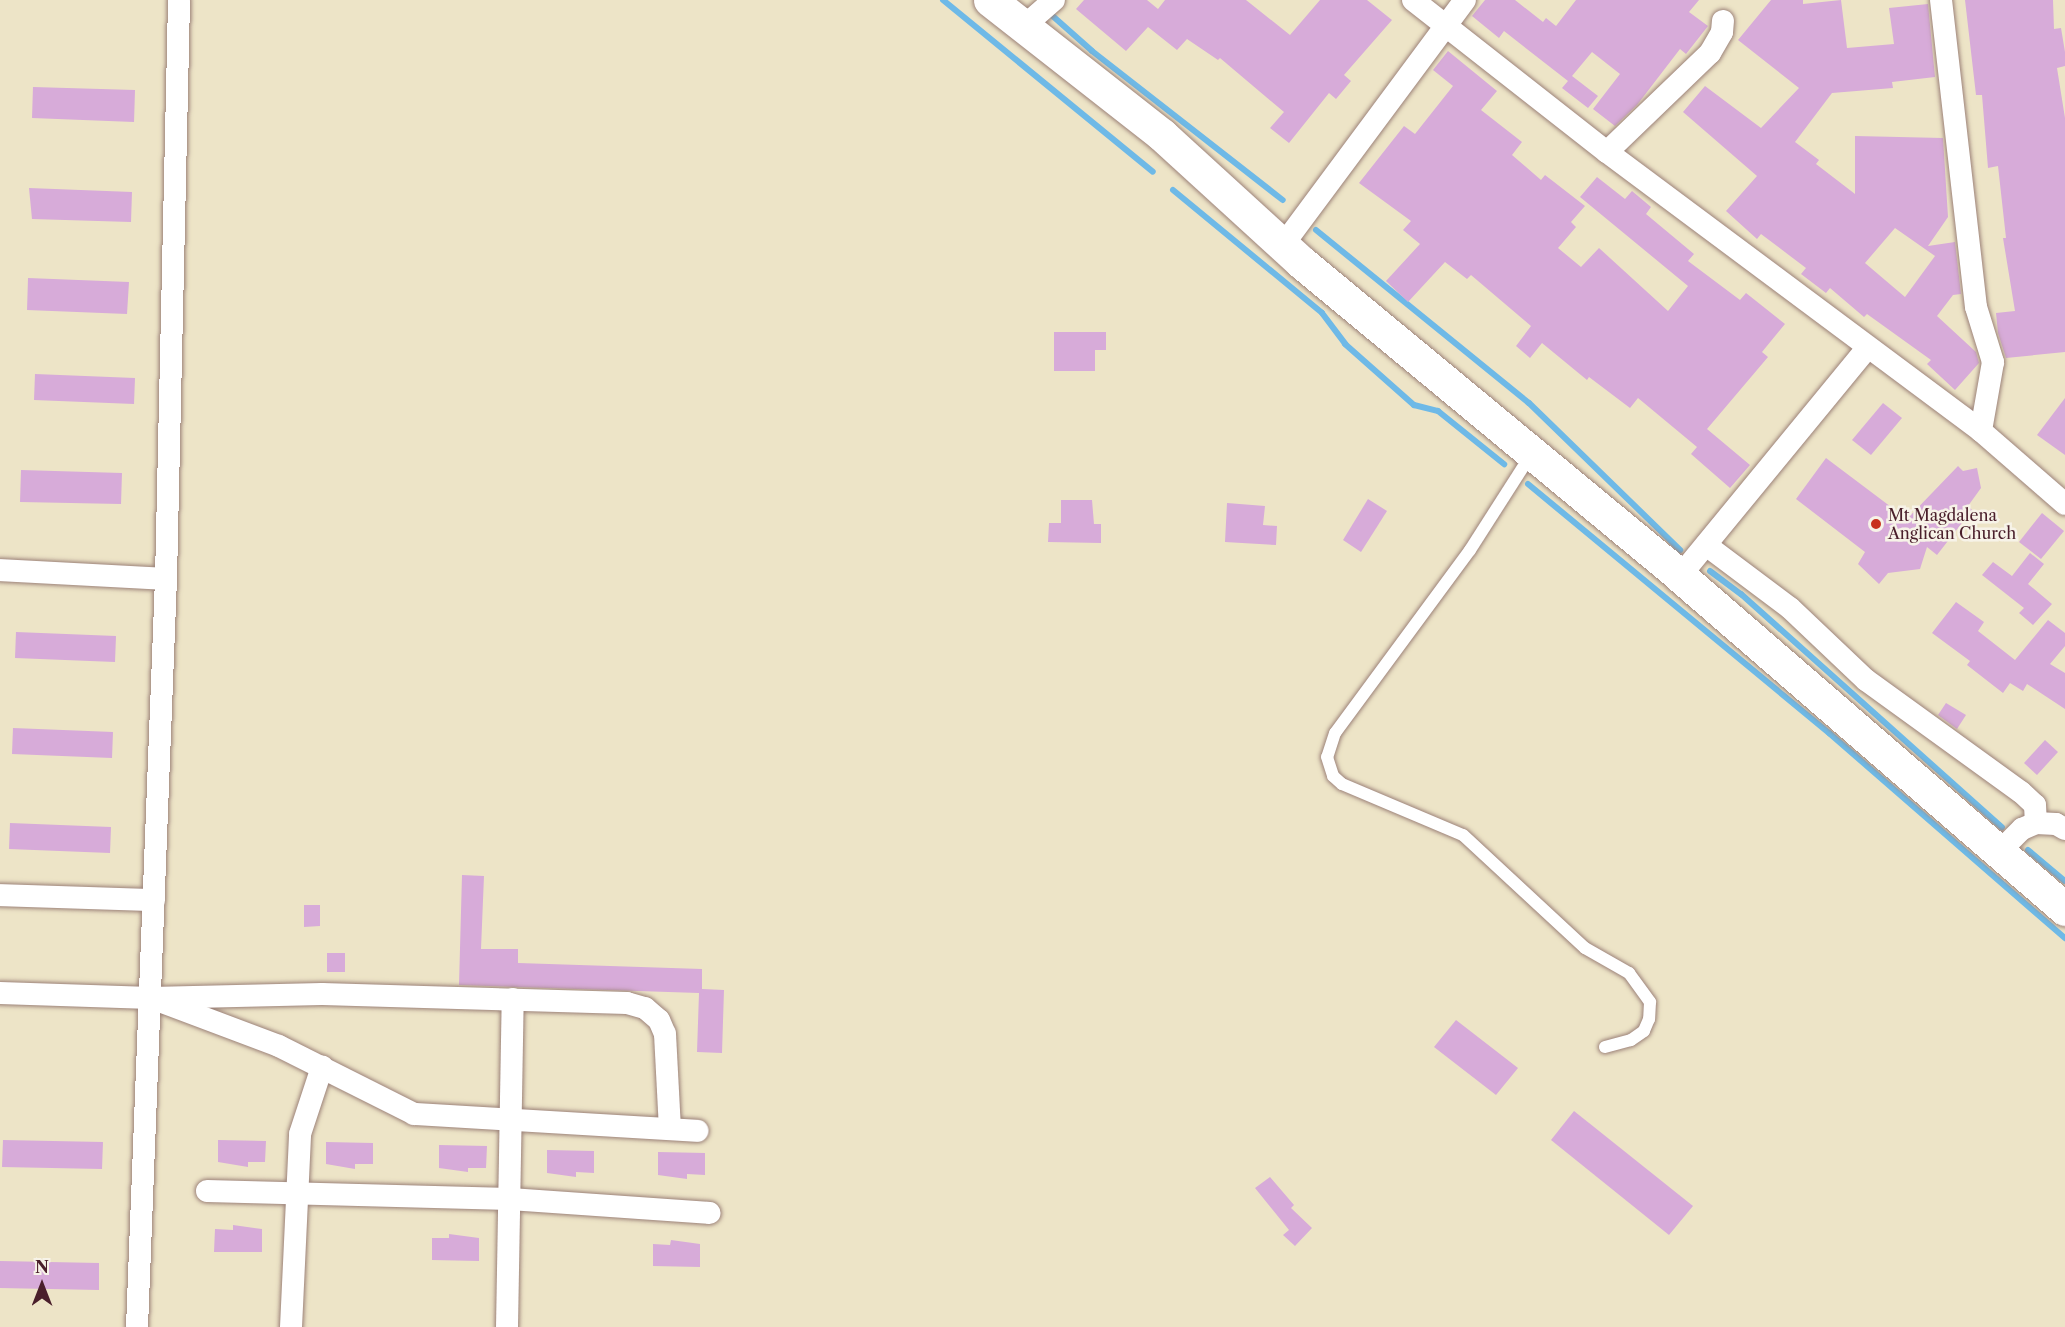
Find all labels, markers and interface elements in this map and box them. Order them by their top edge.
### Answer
place label: Mt Magdalena Anglican Church [1888,505,2016,543]
marker: Mt Magdalena Anglican Church [1869,517,1883,531]
north arrow [12,1255,72,1315]
text: N [35,1257,49,1277]

